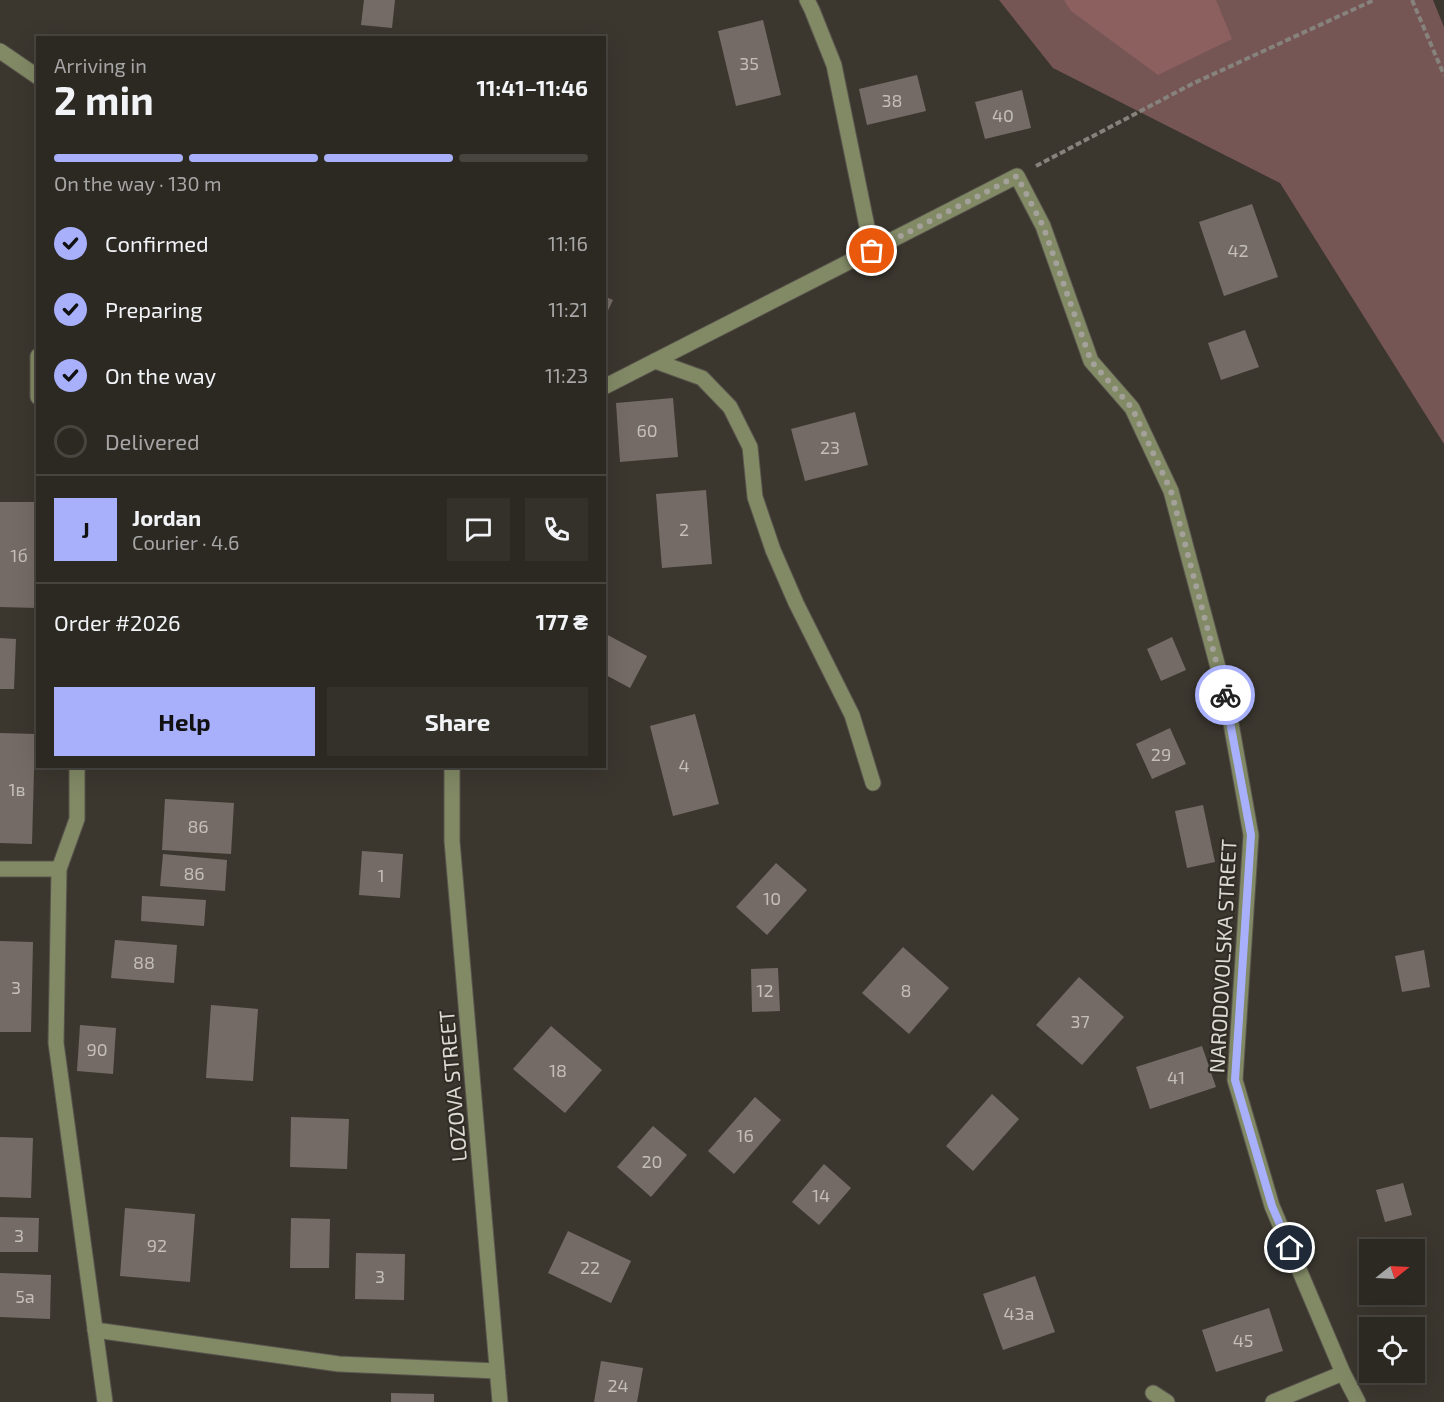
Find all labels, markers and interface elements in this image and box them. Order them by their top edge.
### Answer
house number: 35 [739,52,759,74]
text: Arriving in [54,53,147,77]
text: 11:41–11:46 [477,74,588,100]
text: 2 min [54,76,154,123]
house number: 38 [882,89,902,111]
house number: 40 [992,104,1014,126]
text: On the way · 130 m [54,171,221,195]
pin [846,225,897,276]
icon: check [54,227,87,260]
text: Confirmed [105,230,209,256]
text: 11:16 [548,231,588,255]
icon: bag [855,234,888,267]
house number: 42 [1227,239,1249,261]
icon: check [54,293,87,326]
text: Preparing [105,296,203,322]
text: 11:21 [548,297,588,321]
icon: check [54,359,87,392]
text: On the way [105,362,216,388]
text: 11:23 [545,363,588,387]
house number: 60 [636,419,658,441]
text: Delivered [105,428,200,454]
house number: 23 [820,436,840,458]
button: chat [447,498,510,561]
button: phone [525,498,588,561]
text: Jordan [132,504,201,530]
text: J [81,516,90,542]
house number: 2 [679,518,689,540]
text: Courier · 4.6 [132,530,239,554]
house number: 1б [10,544,28,566]
text: 177 ₴ [536,608,588,634]
text: Order #2026 [54,609,181,635]
courier [1195,665,1255,725]
icon: bike [1209,679,1242,712]
button: Help [54,687,315,756]
button: Share [327,687,588,756]
house number: 29 [1151,743,1171,765]
house number: 4 [678,754,690,776]
house number: 1в [8,778,26,800]
house number: 86 [187,815,209,837]
street label: NARODOVOLSKA STREET [1203,838,1241,1074]
house number: 86 [183,862,205,884]
house number: 1 [377,864,385,886]
house number: 10 [763,887,781,909]
house number: 88 [133,951,155,973]
house number: 3 [11,976,21,998]
house number: 12 [756,979,774,1001]
house number: 8 [901,979,911,1001]
street label: LOZOVA STREET [433,1009,471,1163]
house number: 37 [1070,1010,1090,1032]
house number: 90 [86,1038,108,1060]
house number: 18 [549,1059,567,1081]
house number: 41 [1167,1066,1185,1088]
house number: 16 [736,1124,754,1146]
house number: 20 [642,1150,662,1172]
house number: 14 [812,1184,830,1206]
pin [1264,1222,1315,1273]
house number: 3 [14,1224,24,1246]
icon: home [1273,1231,1306,1264]
house number: 92 [147,1234,167,1256]
north arrow [1359,1239,1425,1305]
map controls [1359,1239,1425,1383]
house number: 22 [580,1256,600,1278]
house number: 3 [375,1265,385,1287]
house number: 5а [15,1285,35,1307]
house number: 43а [1003,1302,1035,1324]
button: locate [1359,1317,1425,1383]
house number: 45 [1233,1329,1253,1351]
house number: 24 [607,1374,629,1396]

